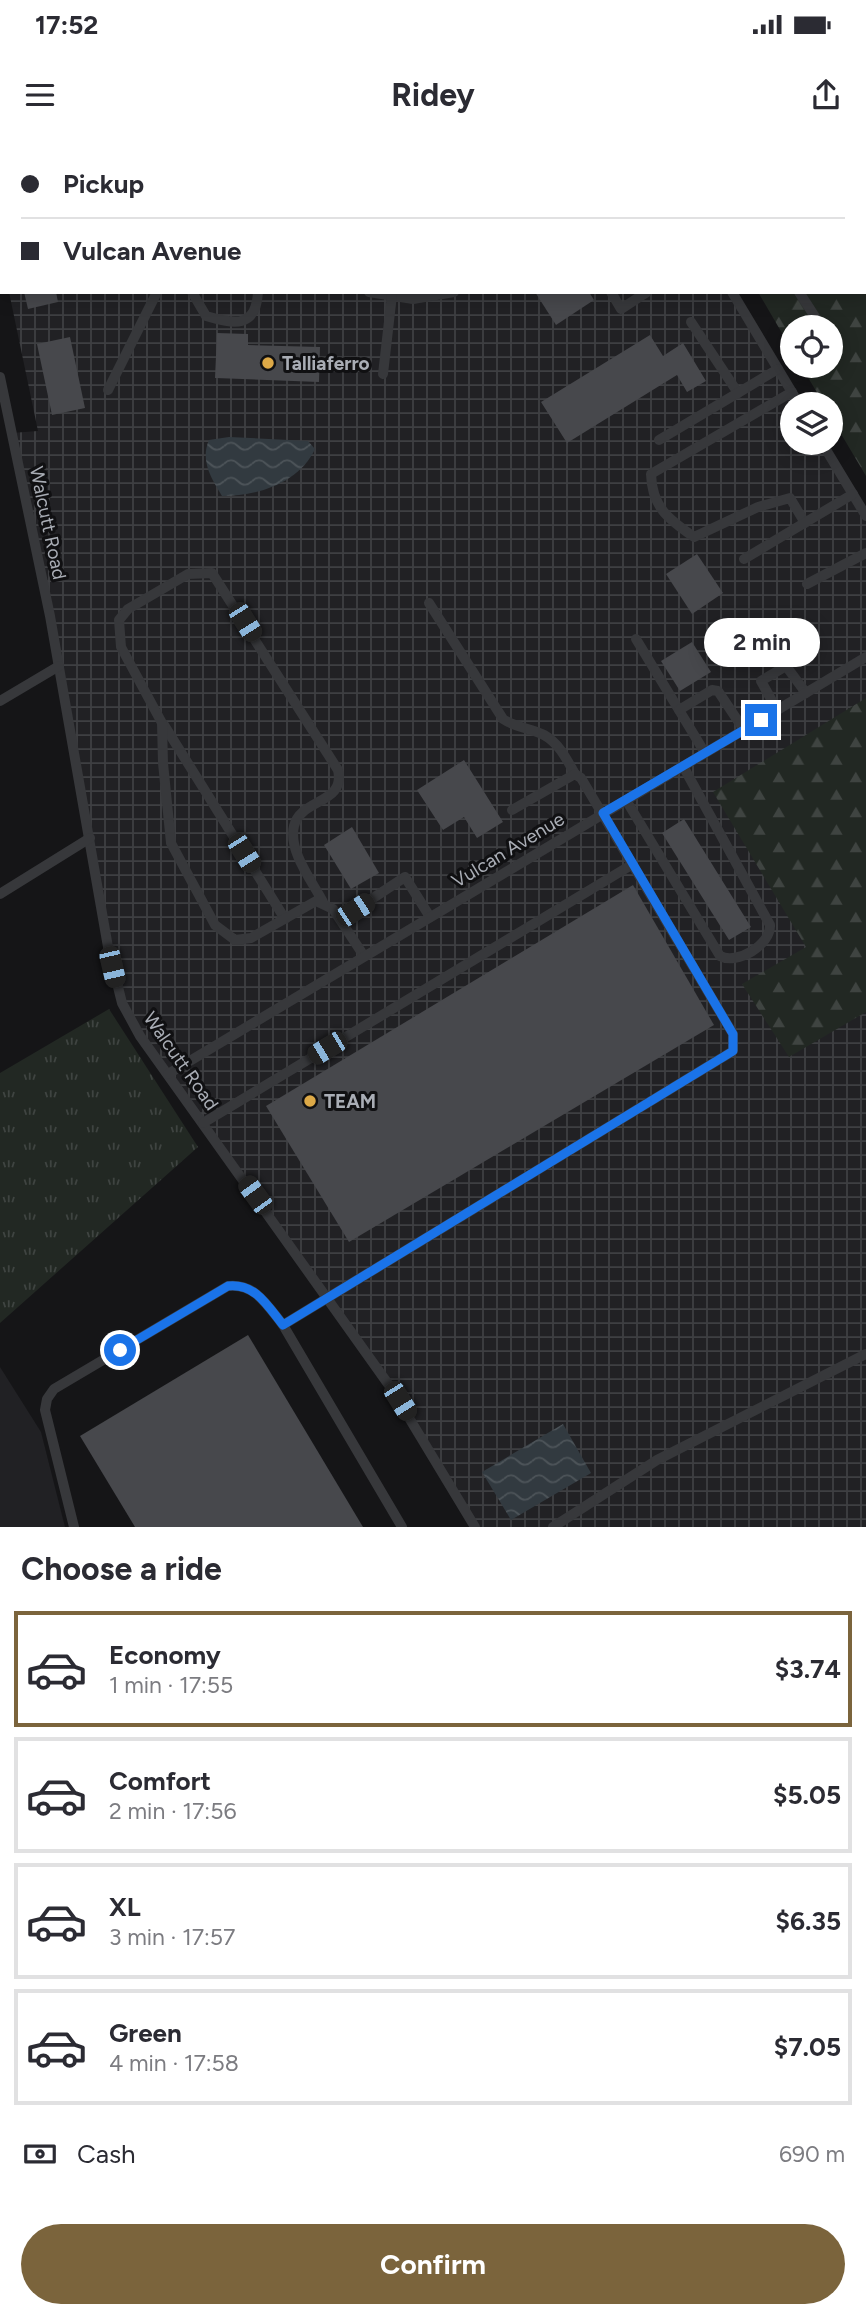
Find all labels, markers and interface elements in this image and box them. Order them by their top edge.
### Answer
text: 17:52 [35,9,98,41]
icon: menu [21,76,59,114]
text: Ridey [391,76,475,114]
icon: share [807,76,845,114]
text: Pickup [63,168,144,200]
text: Vulcan Avenue [63,235,241,267]
map controls [780,315,843,455]
button: locate [780,315,843,378]
place label: Talliaferro [282,352,370,375]
marker: Talliaferro [260,355,276,371]
button: layers [780,392,843,455]
street label: Walcutt Road [25,464,71,582]
car [225,599,266,645]
callout: 2 min [703,618,819,668]
text: 2 min [733,628,791,656]
route end [745,704,777,736]
street label: Vulcan Avenue [447,807,569,893]
car [224,830,265,876]
car [332,890,379,930]
car [98,944,127,990]
street label: Walcutt Road [139,1007,223,1115]
car [304,1028,351,1068]
place label: TEAM [324,1090,376,1113]
marker: TEAM [302,1093,318,1109]
car [235,1172,276,1218]
route start [104,1334,136,1366]
car [380,1378,421,1424]
text: Choose a ride [21,1550,222,1588]
icon: car [25,1638,88,1701]
text: Economy [109,1639,221,1671]
text: $3.74 [775,1653,841,1685]
text: 1 min · 17:55 [109,1671,233,1699]
icon: car [25,1764,88,1827]
text: Comfort [109,1765,211,1797]
text: $5.05 [773,1779,841,1811]
text: 2 min · 17:56 [109,1797,236,1825]
icon: car [25,1890,88,1953]
text: XL [109,1891,141,1923]
text: $6.35 [776,1905,841,1937]
text: 3 min · 17:57 [109,1923,235,1951]
icon: car [25,2016,88,2079]
text: Green [109,2017,182,2049]
text: $7.05 [774,2031,841,2063]
text: 4 min · 17:58 [109,2049,239,2077]
icon: cash [21,2135,59,2173]
text: Cash [77,2138,136,2170]
text: 690 m [779,2140,845,2168]
button: Confirm [21,2224,845,2304]

